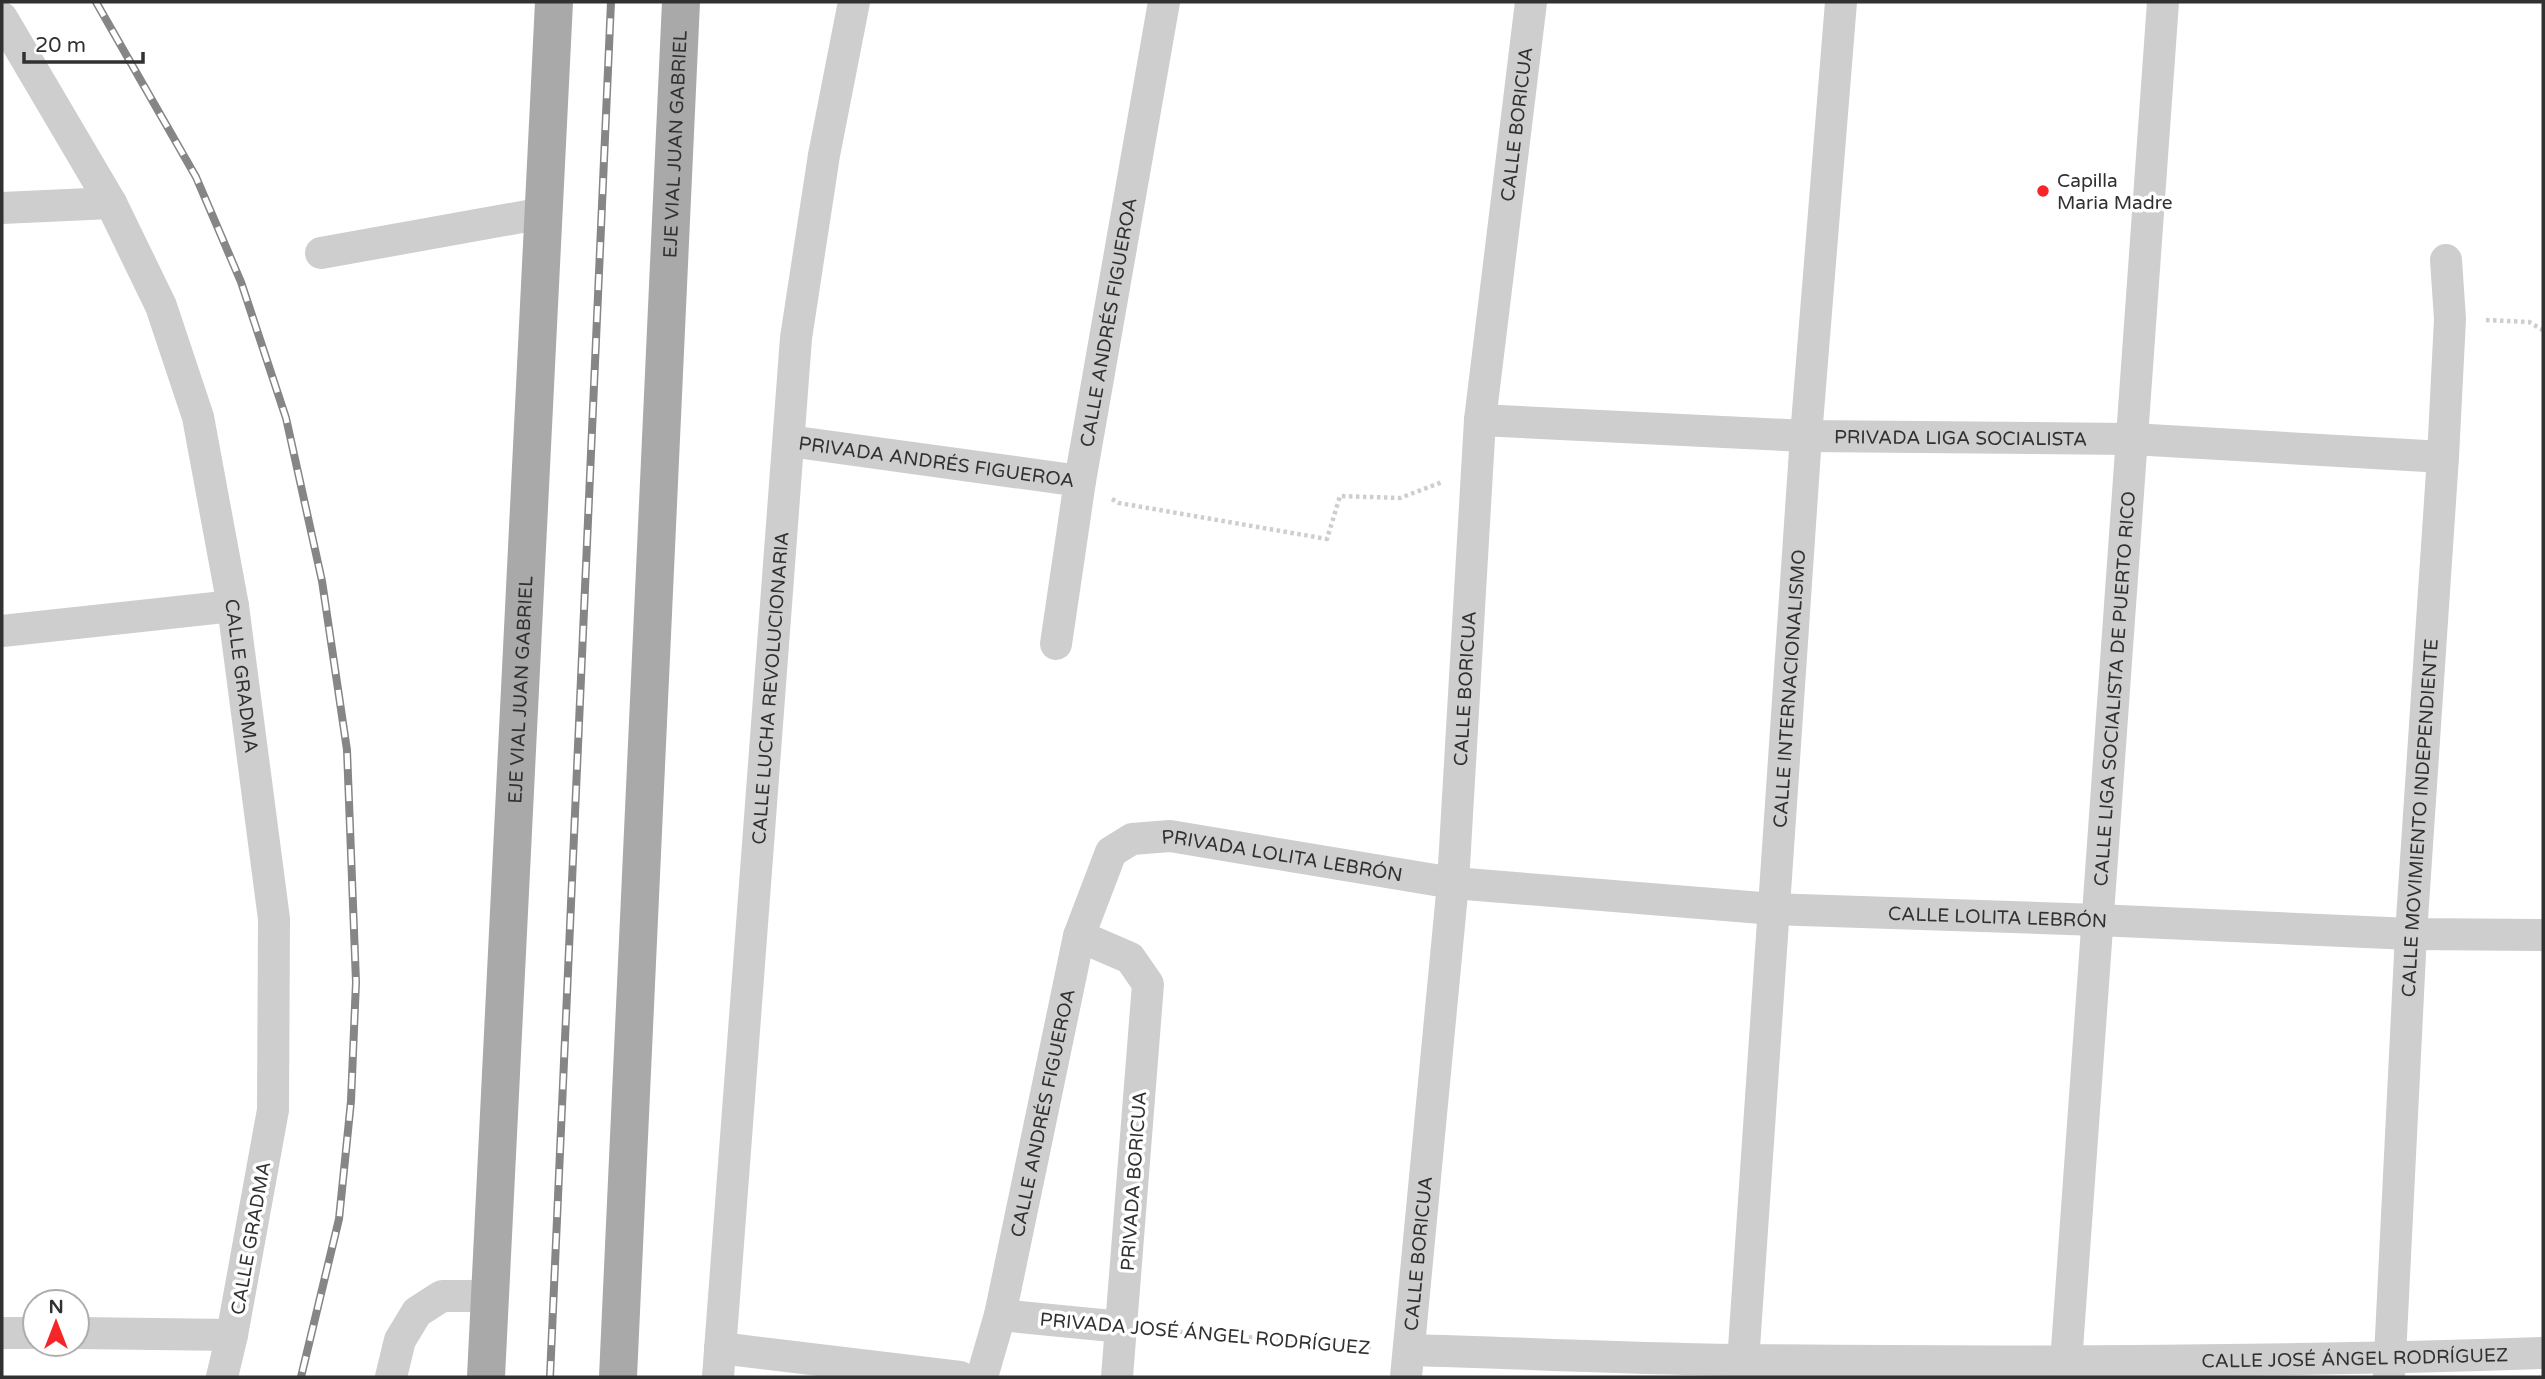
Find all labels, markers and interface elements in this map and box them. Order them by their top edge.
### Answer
scale bar [24,21,144,65]
street label: EJE VIAL JUAN GABRIEL [659,30,692,259]
text: 20 m [35,33,86,58]
street label: CALLE BORICUA [1497,46,1537,203]
place label: Capilla Maria Madre [2057,170,2172,214]
marker: Capilla Maria Madre [2035,183,2051,199]
street label: CALLE ANDRÉS FIGUEROA [1076,196,1142,449]
street label: PRIVADA LIGA SOCIALISTA [1834,426,2087,451]
street label: PRIVADA ANDRÉS FIGUEROA [797,432,1076,492]
street label: CALLE LIGA SOCIALISTA DE PUERTO RICO [2090,490,2140,887]
street label: CALLE LUCHA REVOLUCIONARIA [748,531,793,845]
street label: CALLE INTERNACIONALISMO [1769,549,1810,829]
street label: EJE VIAL JUAN GABRIEL [504,576,538,804]
street label: CALLE GRADMA [220,597,262,755]
street label: CALLE BORICUA [1450,610,1481,767]
street label: CALLE MOVIMIENTO INDEPENDIENTE [2398,638,2443,998]
street label: PRIVADA LOLITA LEBRÓN [1161,826,1404,886]
street label: CALLE LOLITA LEBRÓN [1888,903,2108,932]
street label: CALLE ANDRÉS FIGUEROA [1006,987,1080,1239]
street label: PRIVADA BORICUA [1117,1090,1151,1272]
street label: CALLE GRADMA [227,1160,275,1317]
street label: CALLE BORICUA [1400,1175,1437,1332]
north arrow [21,1288,91,1358]
text: N [48,1296,64,1318]
street label: PRIVADA JOSÉ ÁNGEL RODRÍGUEZ [1039,1308,1371,1359]
street label: CALLE JOSÉ ÁNGEL RODRÍGUEZ [2201,1344,2508,1372]

